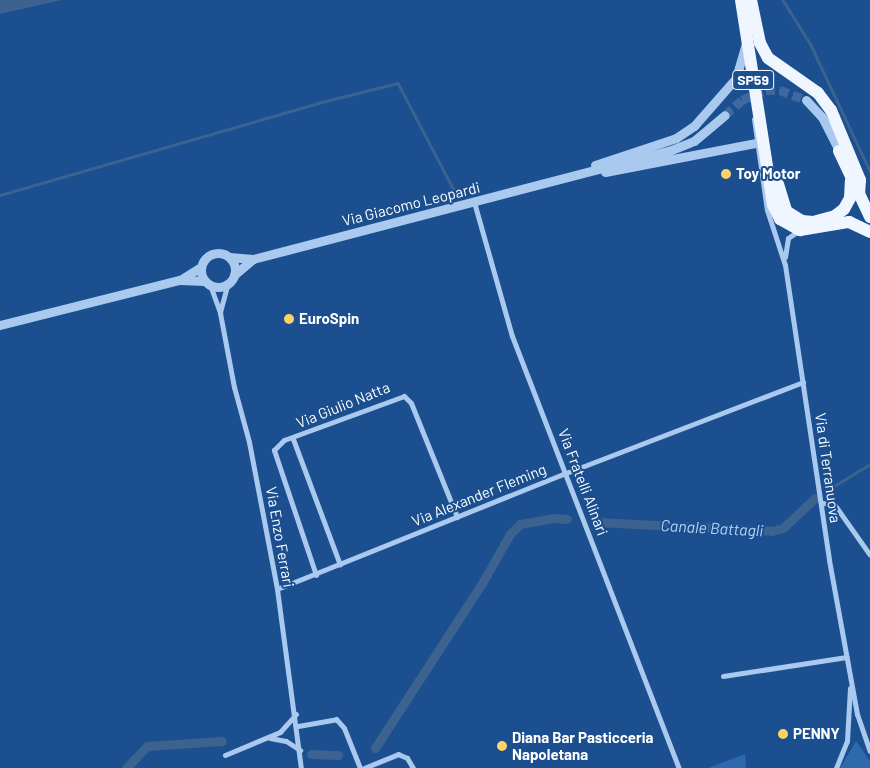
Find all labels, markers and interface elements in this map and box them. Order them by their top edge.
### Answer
road number: SP59 [732,68,774,92]
place label: Toy Motor [736,165,801,183]
marker: Toy Motor [720,168,732,180]
street label: Via Giacomo Leopardi [340,178,482,230]
place label: EuroSpin [299,310,359,328]
marker: EuroSpin [283,313,295,325]
street label: Via Giulio Natta [294,378,392,432]
street label: Via di Terranuova [811,412,845,524]
street label: Via Fratelli Alinari [554,426,612,538]
street label: Via Alexander Fleming [409,460,549,530]
street label: Via Enzo Ferrari [262,485,298,589]
water label: Canale Battagli [660,516,764,540]
place label: PENNY [793,725,840,743]
place label: Diana Bar Pasticceria Napoletana [512,728,653,763]
marker: PENNY [777,728,789,740]
marker: Diana Bar Pasticceria Napoletana [496,740,508,752]

